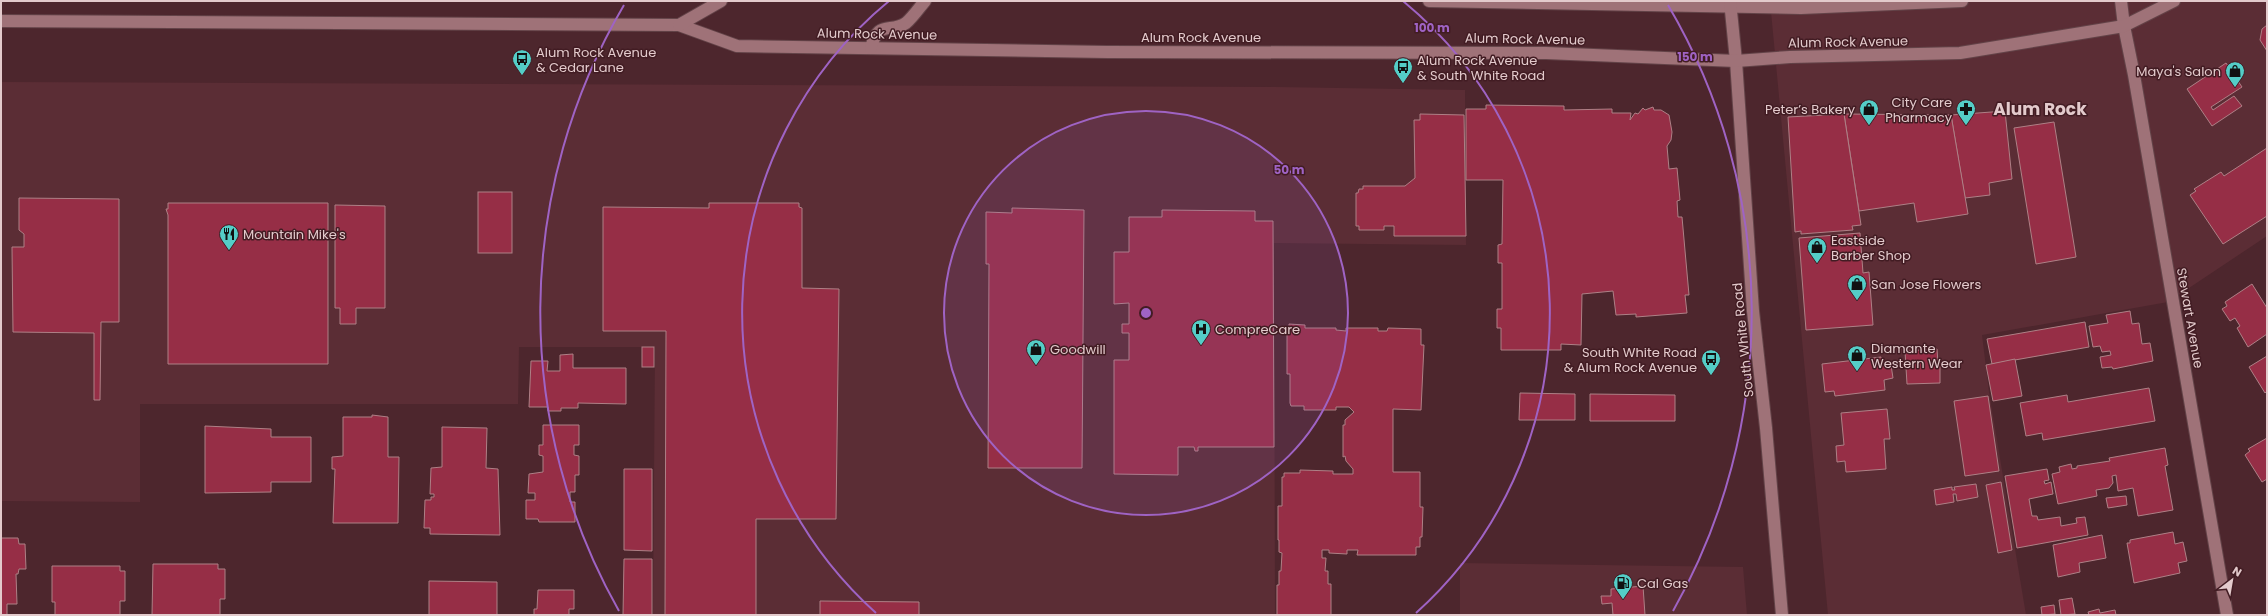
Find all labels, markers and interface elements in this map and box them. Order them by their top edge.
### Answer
text: 100 m [1414,19,1450,36]
street label: Alum Rock Avenue [817,23,937,45]
street label: Alum Rock Avenue [1141,28,1261,47]
street label: Alum Rock Avenue [1465,28,1585,50]
street label: Alum Rock Avenue [1788,31,1908,53]
place label: Alum Rock Avenue & Cedar Lane [536,43,656,77]
bus stop icon: Alum Rock Avenue & Cedar Lane [511,48,533,76]
text: 150 m [1677,48,1713,65]
place label: Alum Rock Avenue & South White Road [1417,51,1545,85]
bus stop icon: Alum Rock Avenue & South White Road [1392,56,1414,84]
shop icon: Maya's Salon [2224,60,2246,88]
place label: Maya's Salon [2136,62,2221,81]
place label: City Care Pharmacy [1885,93,1953,127]
district label: Alum Rock [1993,97,2087,121]
shop icon: Peter’s Bakery [1858,98,1880,126]
pharmacy icon: City Care Pharmacy [1955,98,1977,126]
place label: Peter’s Bakery [1765,100,1856,119]
text: 50 m [1274,161,1305,178]
restaurant icon: Mountain Mike's [218,223,240,251]
place label: Mountain Mike's [243,225,346,244]
place label: Eastside Barber Shop [1831,231,1911,265]
shop icon: Eastside Barber Shop [1806,236,1828,264]
street label: Stewart Avenue [2172,266,2208,370]
shop icon: San Jose Flowers [1846,273,1868,301]
place label: San Jose Flowers [1871,275,1981,294]
street label: South White Road [1728,282,1758,398]
centre of rings [1139,306,1153,320]
hospital icon: CompreCare [1190,318,1212,346]
place label: CompreCare [1215,320,1300,339]
shop icon: Goodwill [1025,338,1047,366]
place label: Diamante Western Wear [1871,339,1963,373]
place label: Goodwill [1050,340,1106,359]
place label: South White Road & Alum Rock Avenue [1564,343,1697,377]
shop icon: Diamante Western Wear [1846,344,1868,372]
bus stop icon: South White Road & Alum Rock Avenue [1700,348,1722,376]
north arrow [2212,560,2252,600]
text: N [2229,562,2245,580]
fuel station icon: Cal Gas [1612,572,1634,600]
place label: Cal Gas [1637,574,1688,593]

